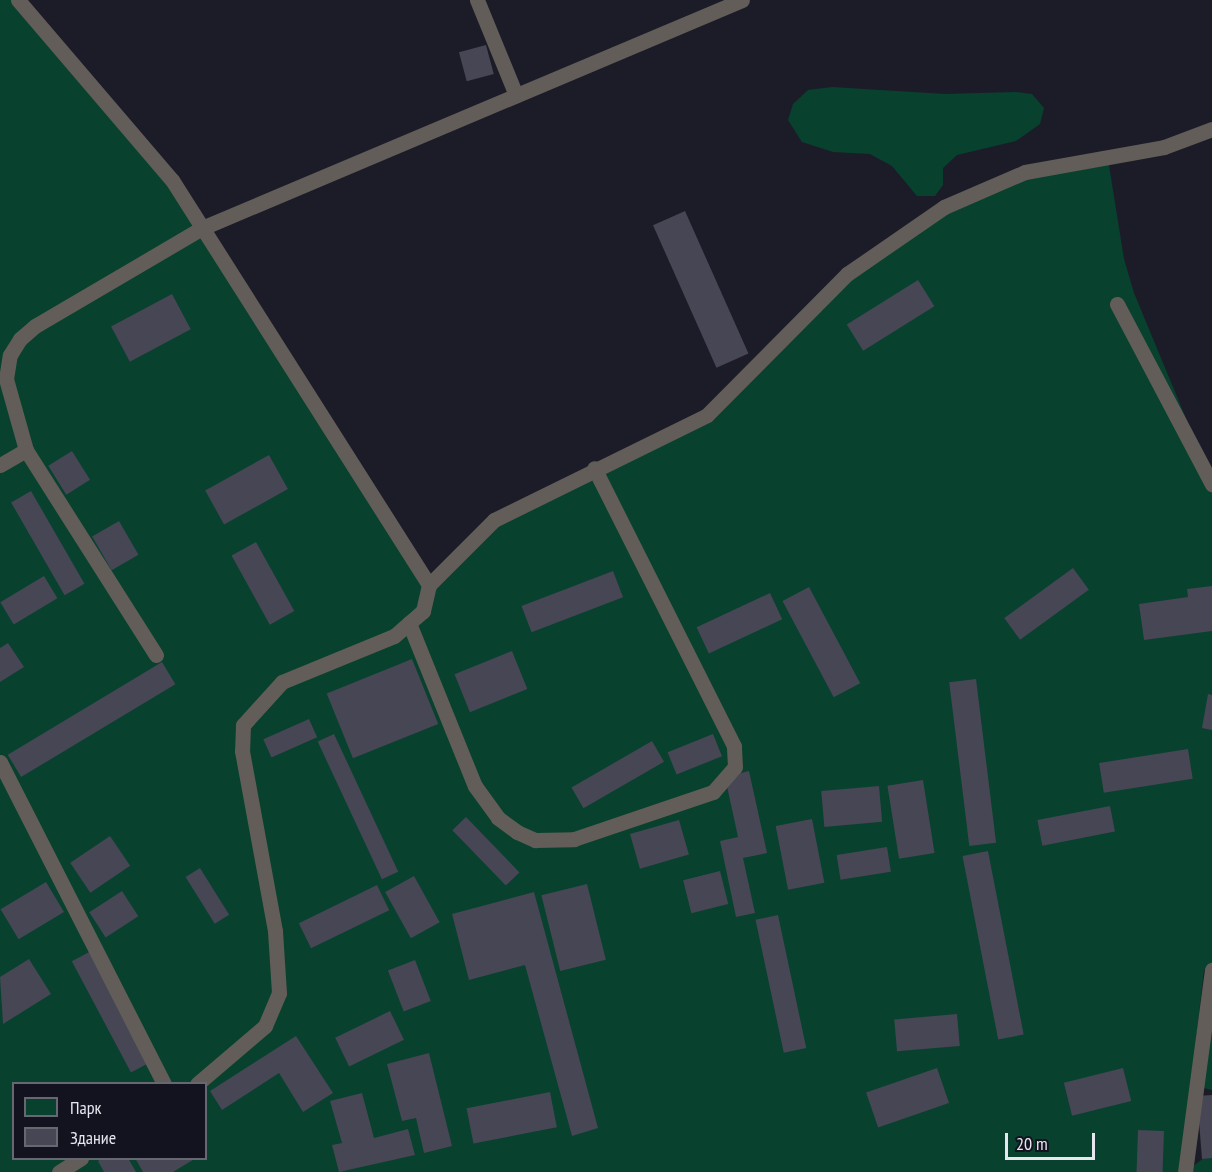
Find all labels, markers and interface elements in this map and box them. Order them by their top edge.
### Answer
legend [12,1082,207,1160]
text: Парк [70,1096,101,1119]
scale bar [1008,1121,1098,1159]
text: Здание [70,1126,116,1149]
text: 20 m [1016,1132,1048,1155]

